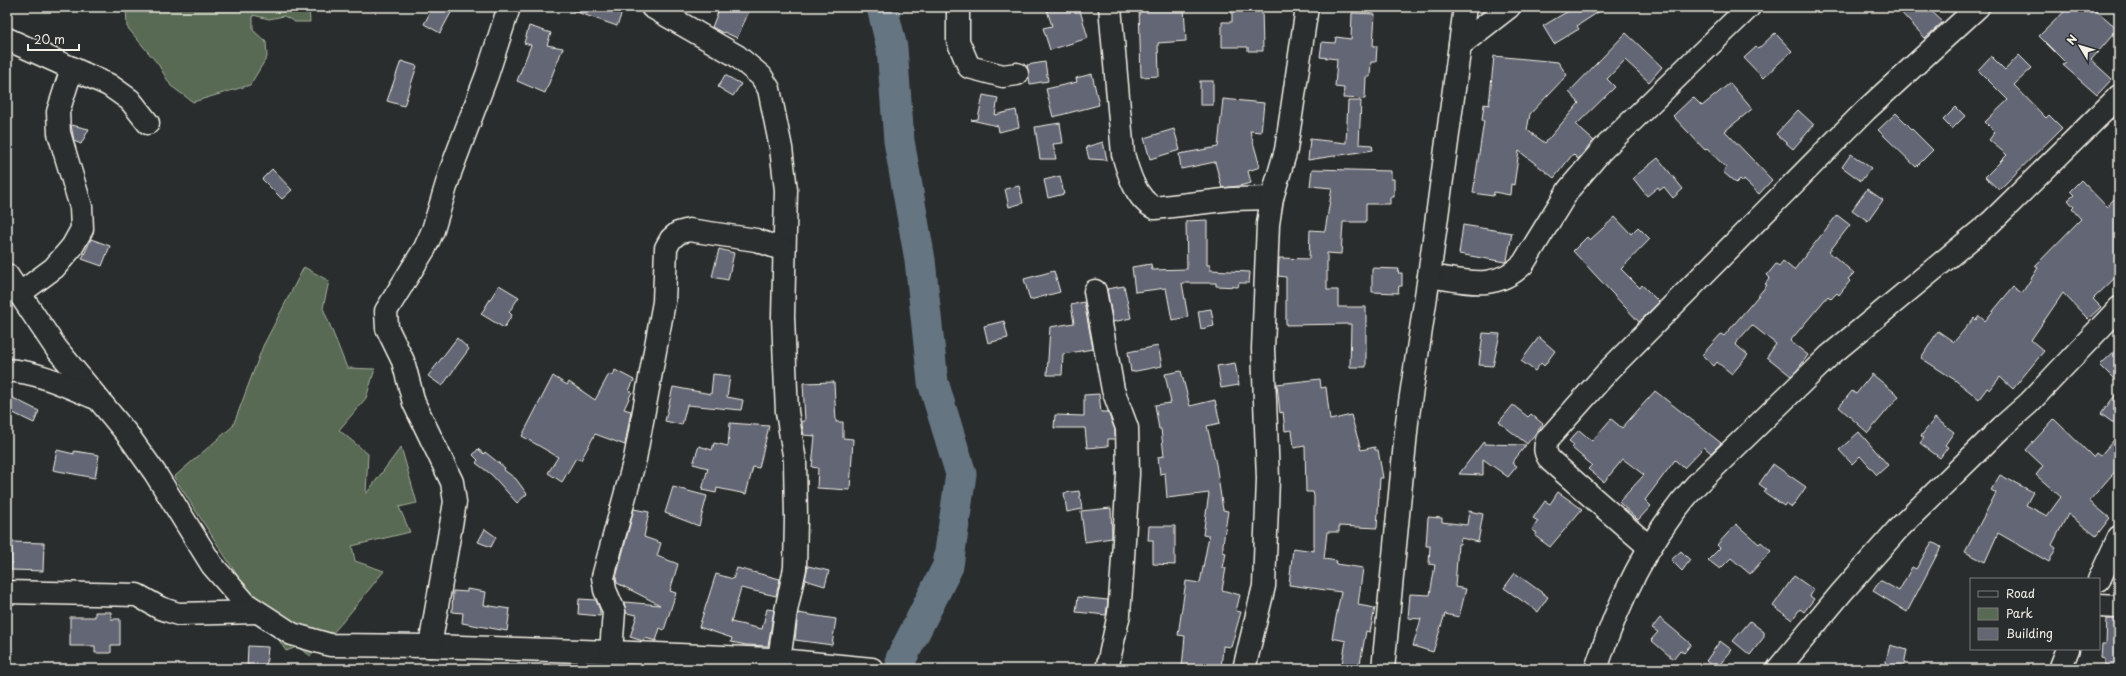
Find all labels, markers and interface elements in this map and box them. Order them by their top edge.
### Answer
scale bar [28,26,79,52]
north arrow [2060,26,2100,66]
text: 20 m [34,30,65,48]
text: N [2062,31,2081,48]
legend [1970,578,2100,650]
text: Road [2006,584,2035,602]
text: Park [2006,604,2033,622]
text: Building [2006,624,2053,642]

